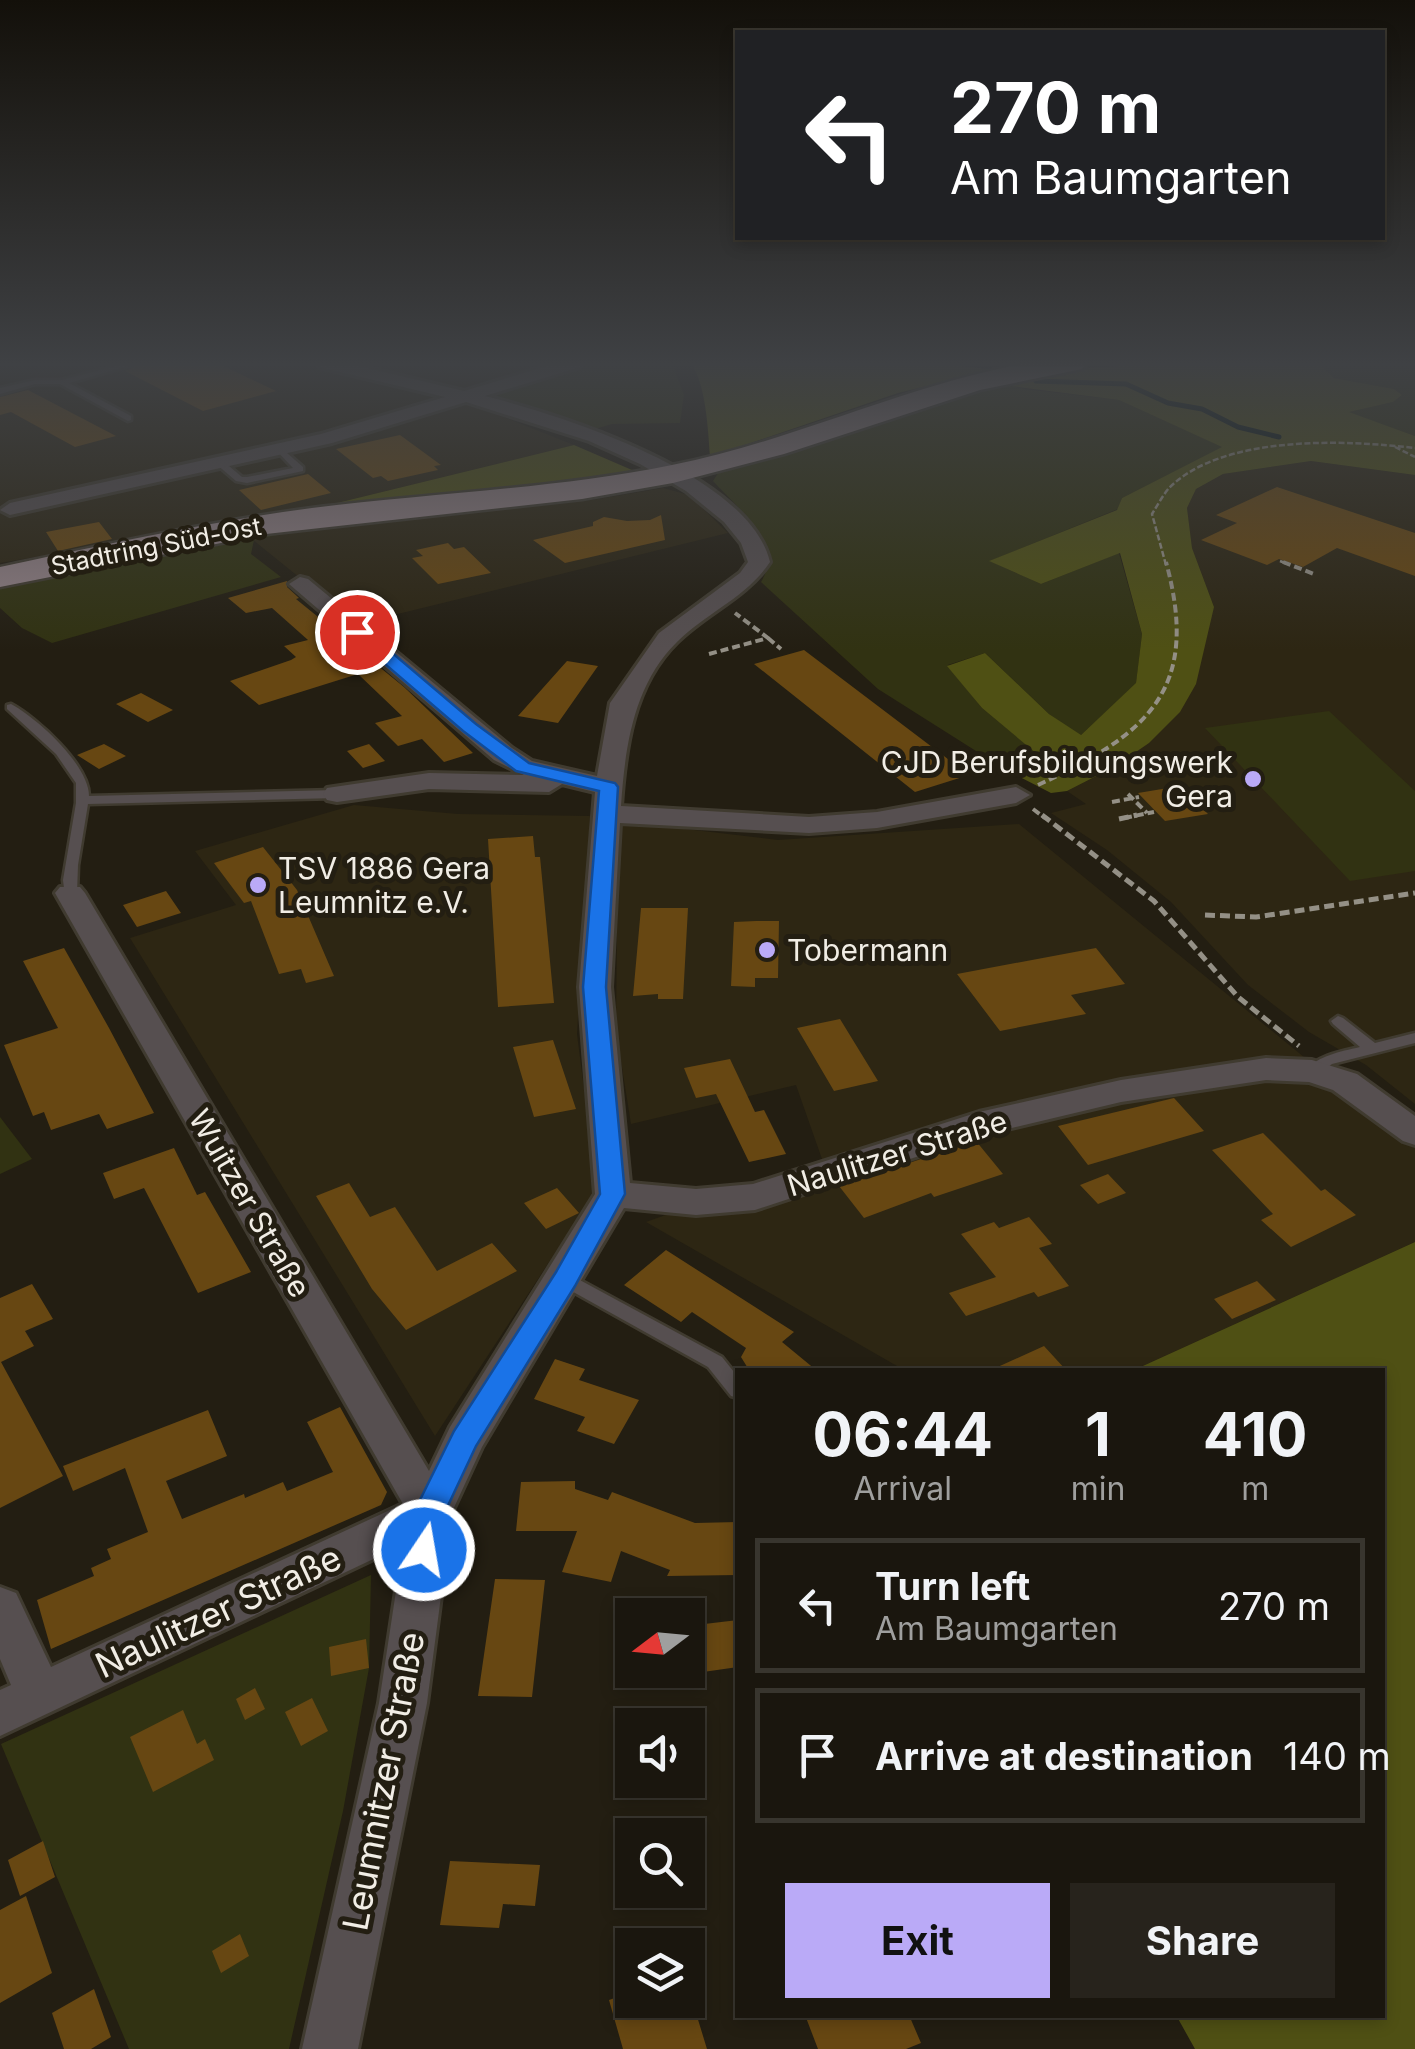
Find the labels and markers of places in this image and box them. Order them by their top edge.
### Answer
pin [315,590,400,675]
place label: CJD Berufsbildungswerk Gera [881,744,1234,814]
marker: CJD Berufsbildungswerk Gera [1242,768,1264,790]
place label: TSV 1886 Gera Leumnitz e.V. [278,850,490,920]
marker: TSV 1886 Gera Leumnitz e.V. [247,874,269,896]
place label: Tobermann [787,932,948,968]
marker: Tobermann [756,939,778,961]

